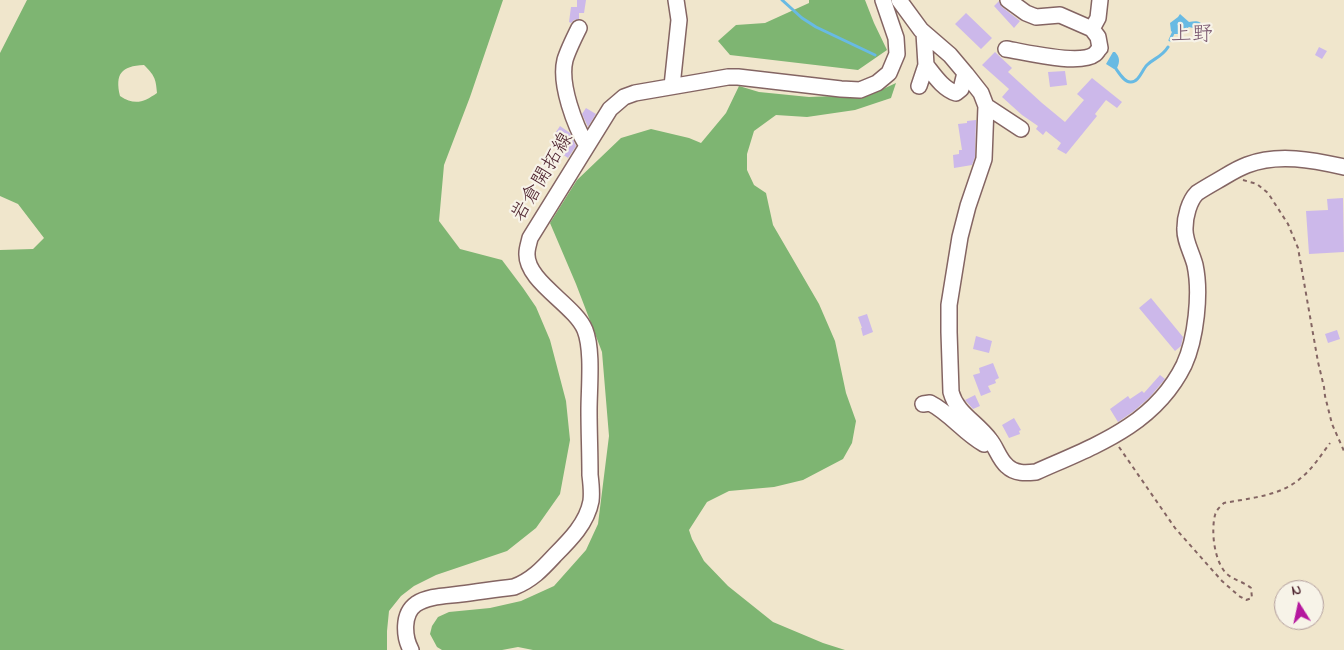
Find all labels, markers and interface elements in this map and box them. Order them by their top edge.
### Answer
district label: 上野 [1171,24,1213,50]
street label: 岩倉開拓線 [508,129,580,227]
north arrow [1274,580,1324,630]
text: N [1290,580,1303,602]

